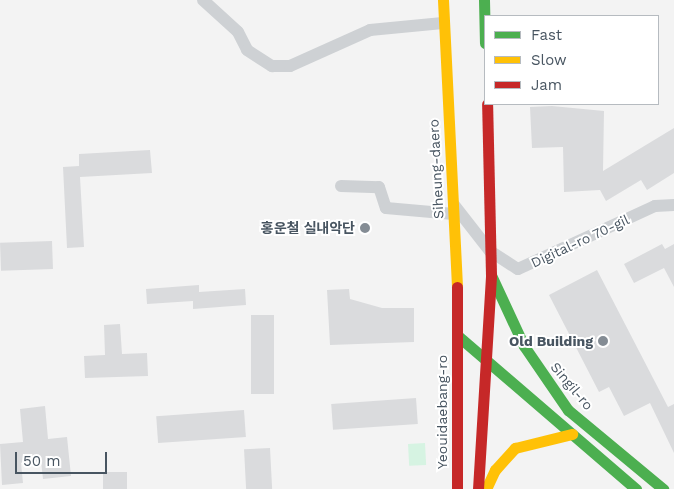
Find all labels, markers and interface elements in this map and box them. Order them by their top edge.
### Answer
legend [484,15,659,105]
text: Fast [531,26,562,44]
text: Slow [531,51,567,69]
text: Jam [531,76,562,94]
street label: Siheung-daero [425,119,447,219]
street label: Digital-ro 70-gil [528,211,632,271]
place label: 홍운철 실내악단 [261,220,355,236]
marker: 홍운철 실내악단 [359,222,371,234]
place label: Old Building [509,333,593,349]
marker: Old Building [597,335,609,347]
street label: Yeouidaebang-ro [434,355,450,469]
street label: Singil-ro [547,359,597,413]
scale bar [18,442,110,474]
text: 50 m [23,452,60,470]

